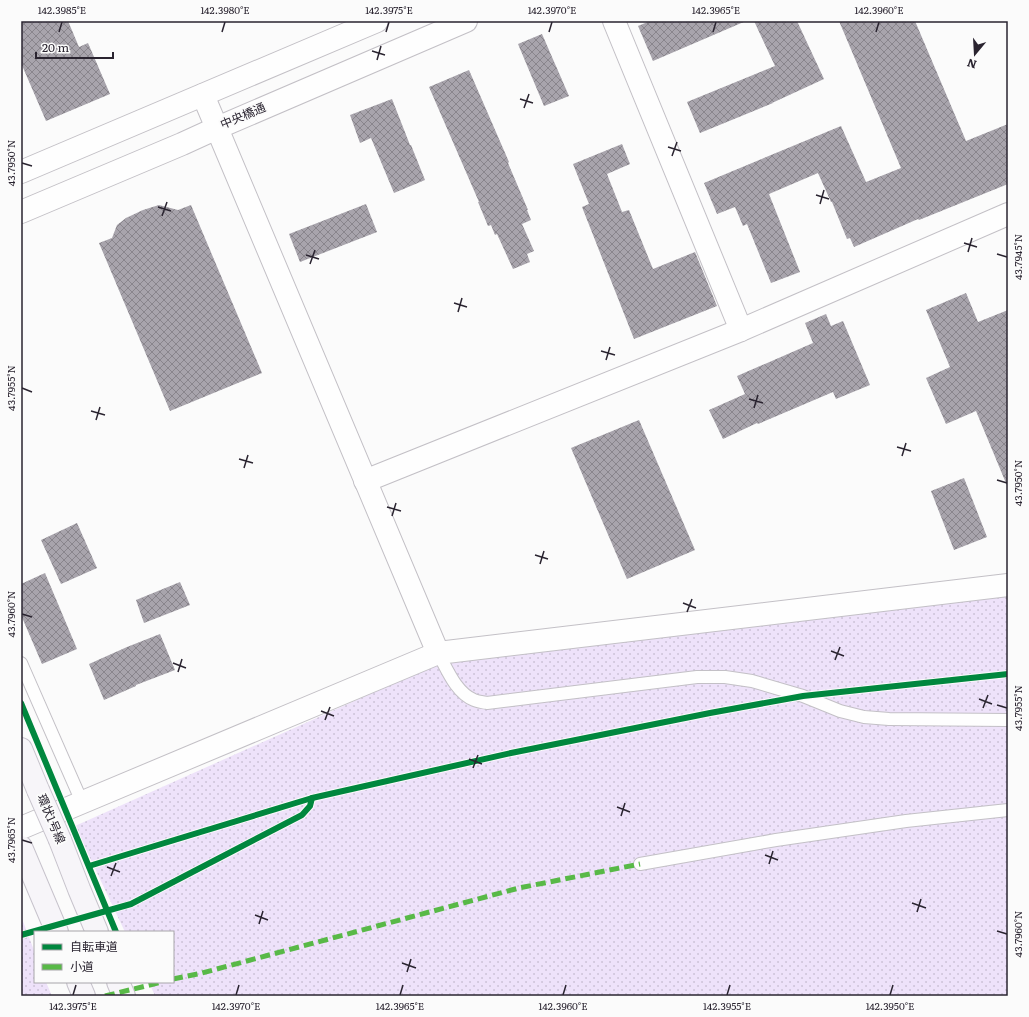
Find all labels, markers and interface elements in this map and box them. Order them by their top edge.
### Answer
text: 142.3985°E [38,2,86,17]
text: 142.3980°E [200,2,250,17]
text: 142.3975°E [365,2,413,17]
text: 142.3970°E [528,2,576,17]
text: 142.3965°E [692,2,740,17]
text: 142.3960°E [854,2,904,17]
scale bar [36,34,113,60]
north arrow [955,34,995,74]
text: 20 m [42,38,69,56]
text: N [965,55,978,73]
street label: 中央橋通 [217,97,268,133]
text: 43.7950°N [3,140,18,186]
text: 43.7945°N [1010,234,1025,280]
text: 43.7955°N [3,365,18,411]
text: 43.7950°N [1010,460,1025,506]
text: 43.7960°N [3,591,18,637]
text: 43.7955°N [1010,685,1025,731]
street label: 環状1号線 [33,791,71,846]
text: 43.7965°N [3,817,18,863]
text: 43.7960°N [1010,911,1025,957]
legend [34,931,174,983]
text: 自転車道 [70,937,118,955]
text: 小道 [70,957,94,975]
text: 142.3975°E [49,998,97,1013]
text: 142.3970°E [212,998,260,1013]
text: 142.3965°E [376,998,424,1013]
text: 142.3960°E [538,998,588,1013]
text: 142.3955°E [703,998,751,1013]
text: 142.3950°E [866,998,914,1013]

